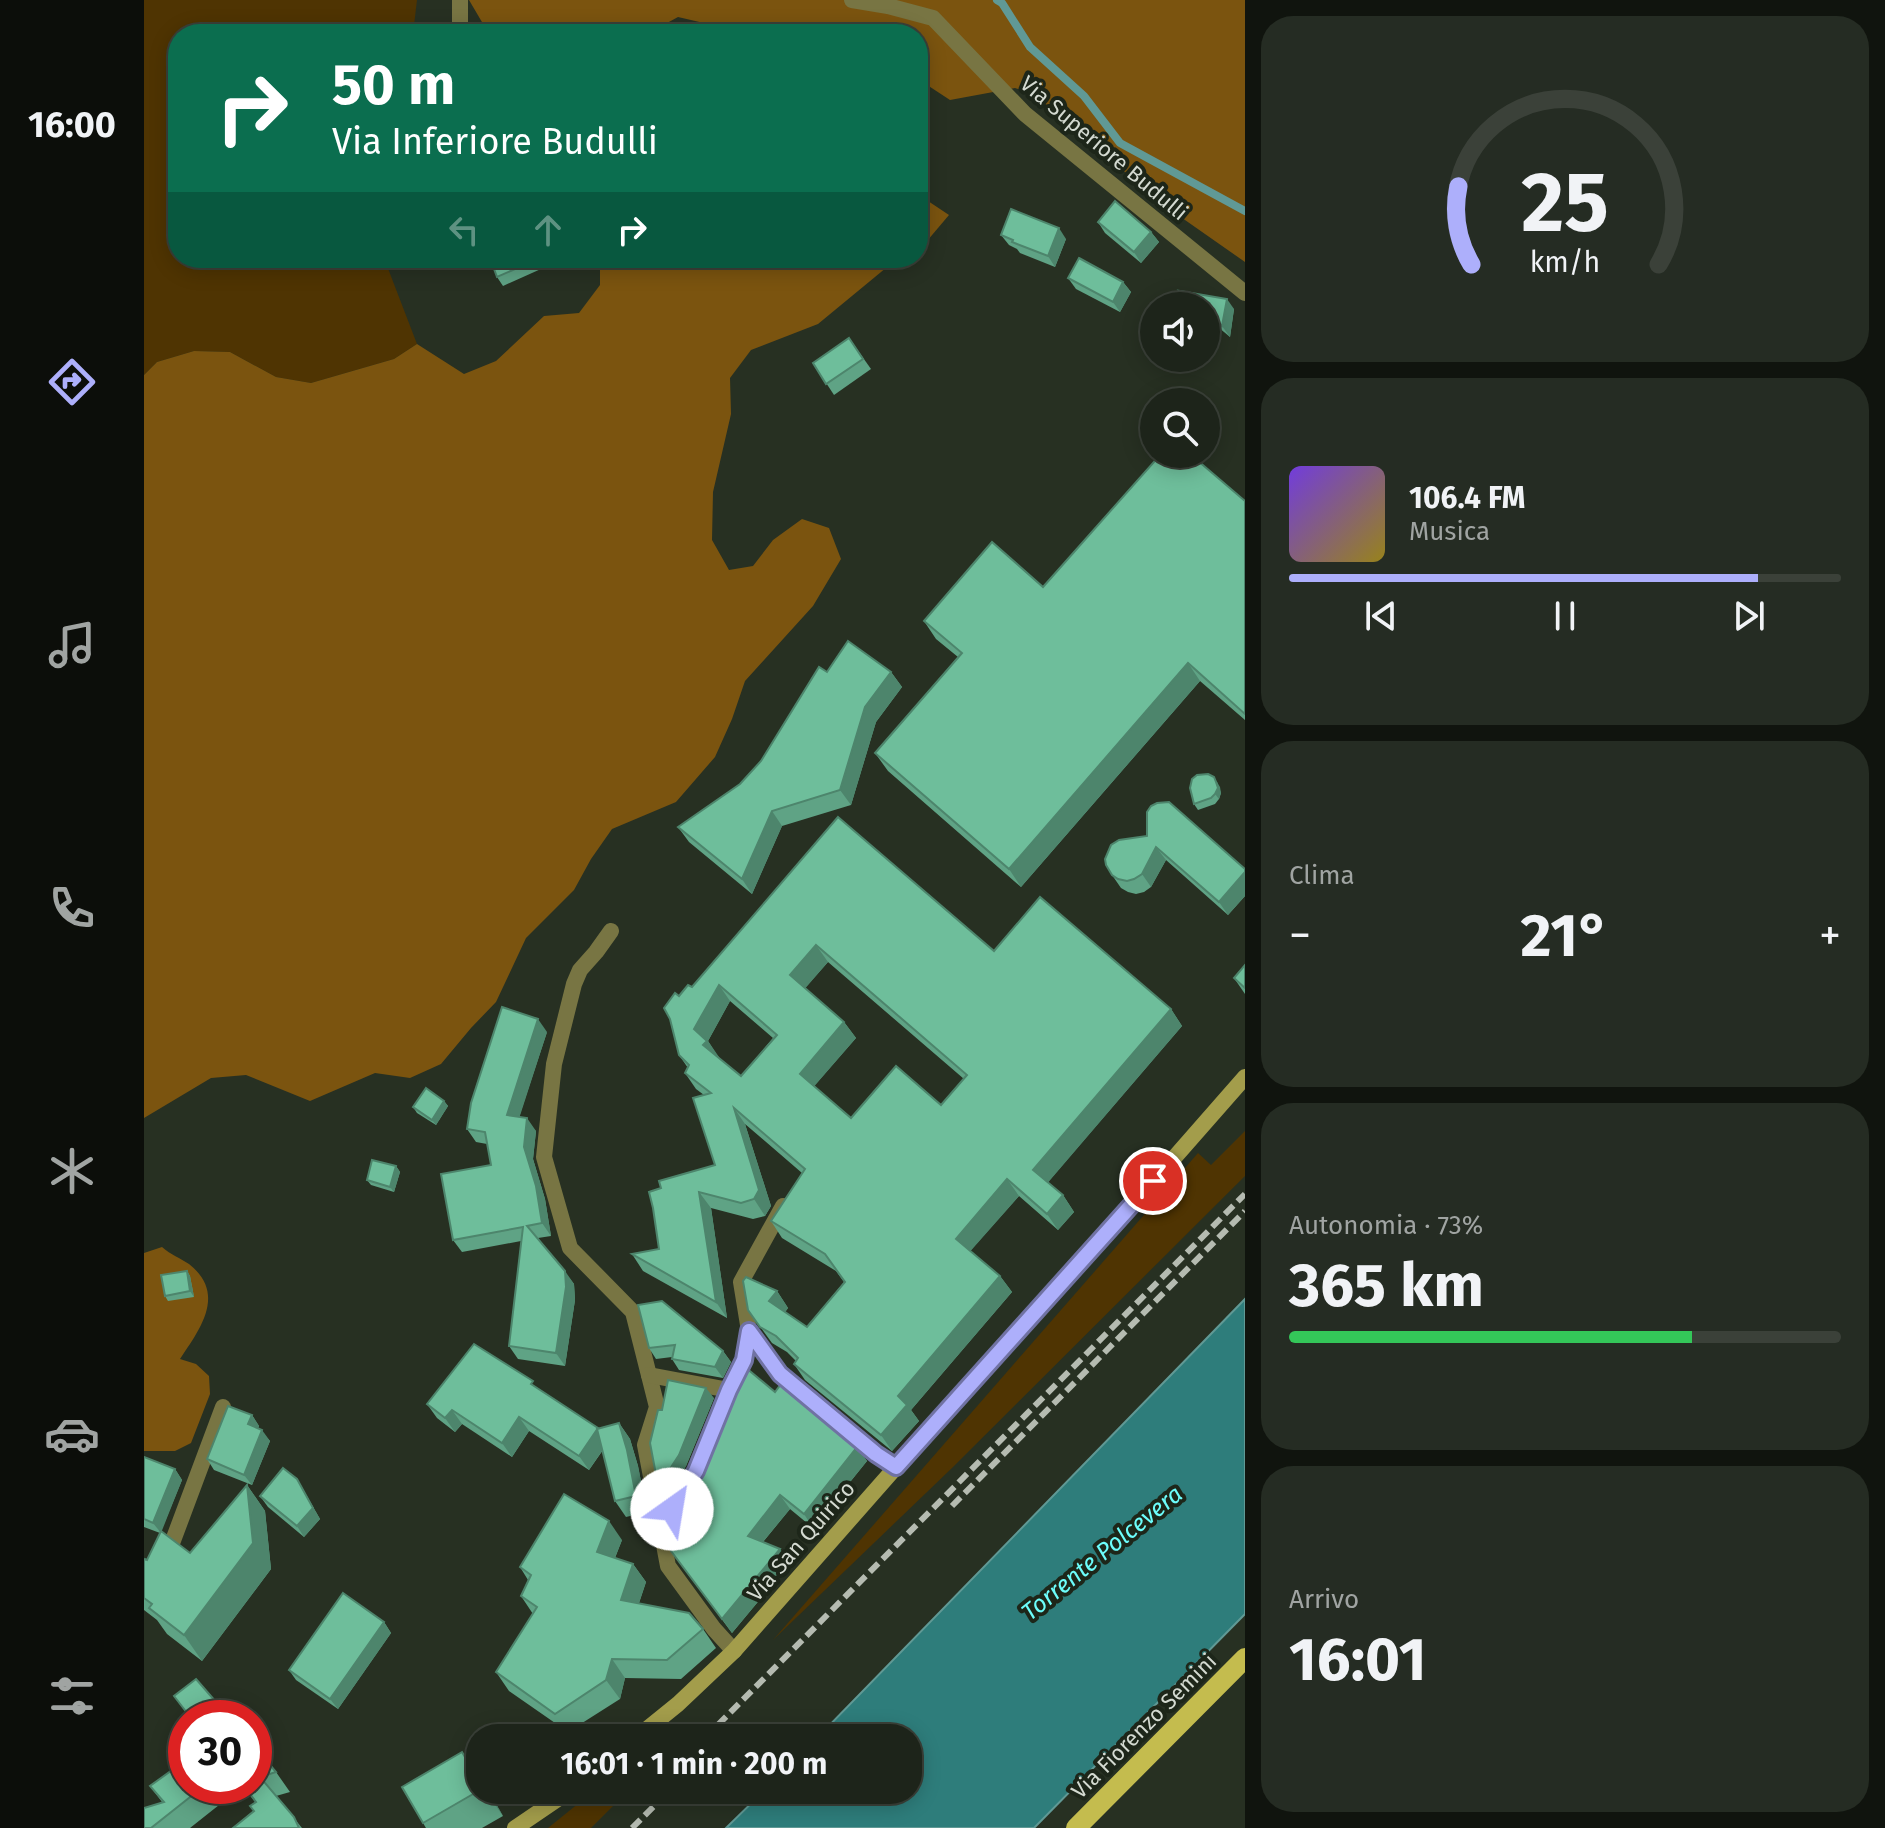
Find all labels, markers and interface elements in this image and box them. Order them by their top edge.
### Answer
text: 50 m [332,52,455,119]
icon: right [200,56,304,160]
street label: Via Superiore Budulli [1015,70,1193,226]
text: 16:00 [28,103,116,147]
text: Via Inferiore Budulli [332,120,658,164]
text: 25 [1521,153,1609,253]
icon: left [442,208,486,252]
icon: ahead [526,208,570,252]
icon: right [610,208,654,252]
text: km/h [1530,245,1600,280]
map controls [1140,292,1220,468]
button: sound [1140,292,1220,372]
icon: directions [44,354,100,410]
button: search [1140,388,1220,468]
text: 106.4 FM [1409,480,1525,516]
text: Musica [1409,516,1490,547]
icon: previous [1359,594,1403,638]
icon: pause [1543,594,1587,638]
icon: next [1727,594,1771,638]
icon: music [44,617,100,673]
text: Clima [1289,860,1355,891]
icon: phone [44,880,100,936]
text: 21° [1521,900,1609,972]
text: − [1289,909,1311,962]
text: + [1819,909,1841,962]
icon: climate [44,1143,100,1199]
pin [1119,1147,1187,1215]
icon: arrive [1131,1159,1175,1203]
text: Autonomia · 73% [1289,1210,1483,1241]
text: 365 km [1289,1250,1484,1322]
icon: car [44,1406,100,1462]
position arrow [630,1467,714,1551]
street label: Via San Quirico [741,1475,861,1607]
water label: Torrente Polcevera [1016,1480,1188,1626]
text: Arrivo [1289,1584,1359,1615]
text: 16:01 [1289,1624,1427,1696]
street label: Via Fiorenzo Semini [1066,1648,1222,1804]
icon: filters [44,1668,100,1724]
speed limit sign: 30 [168,1700,272,1804]
text: 16:01 · 1 min · 200 m [561,1746,827,1782]

